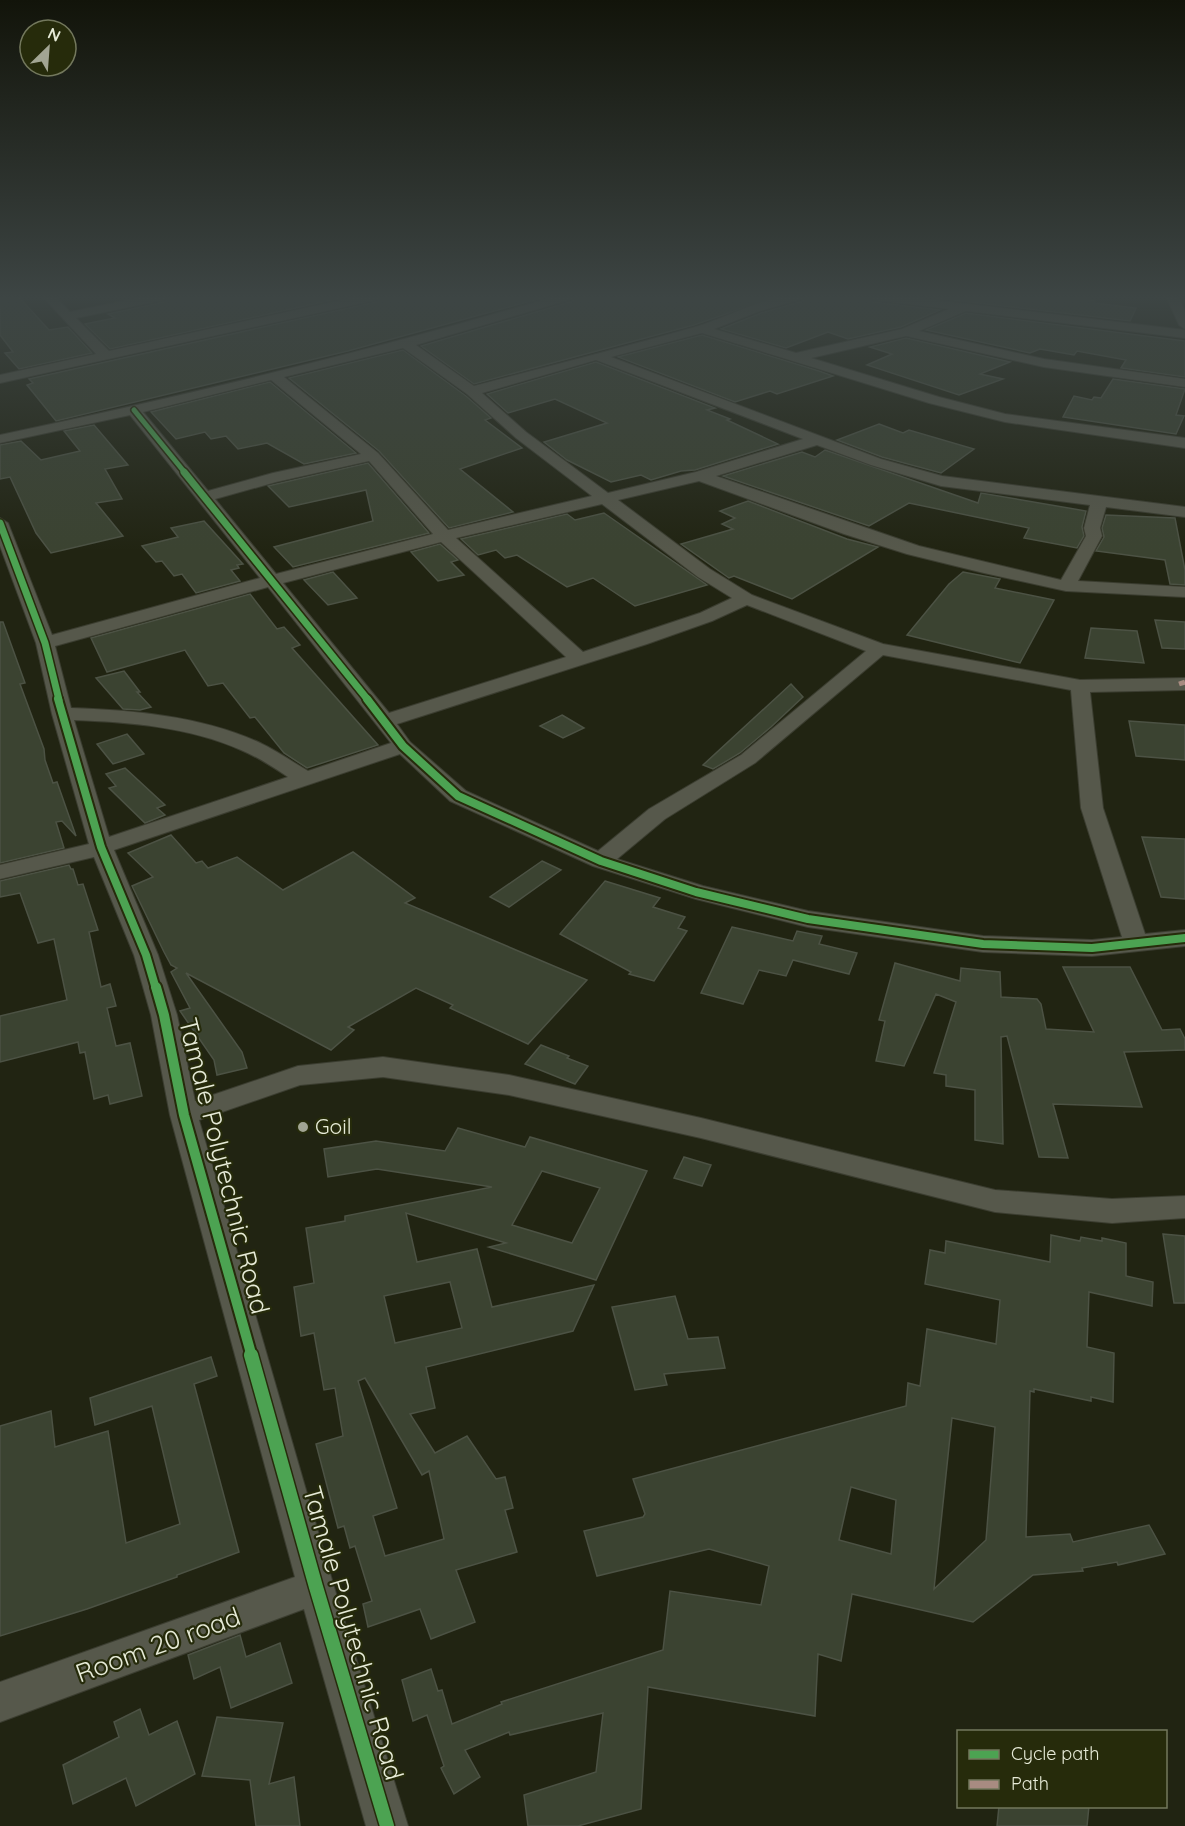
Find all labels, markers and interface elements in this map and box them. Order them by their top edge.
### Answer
north arrow [18,18,78,78]
text: N [45,23,64,46]
street label: Tamale Polytechnic Road [172,1014,277,1318]
place label: Goil [315,1113,352,1139]
marker: Goil [296,1120,310,1134]
street label: Tamale Polytechnic Road [296,1482,411,1784]
street label: Room 20 road [71,1599,245,1690]
legend [957,1730,1167,1808]
text: Cycle path [1011,1742,1099,1765]
text: Path [1011,1772,1049,1795]

